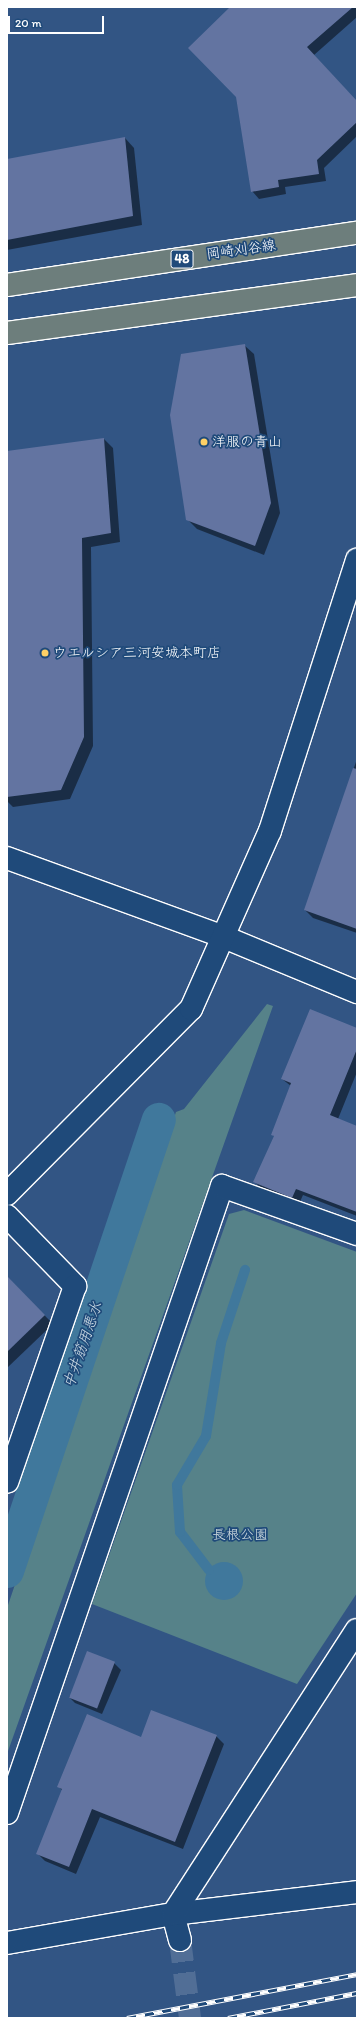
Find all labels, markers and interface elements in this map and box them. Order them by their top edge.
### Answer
scale bar [10,8,106,34]
text: 20 m [15,16,42,30]
street label: 岡崎刈谷線 [205,237,277,263]
road number: 48 [170,248,194,270]
place label: 洋服の青山 [212,434,282,450]
marker: 洋服の青山 [199,437,209,447]
place label: ウエルシア三河安城本町店 [53,645,221,661]
marker: ウエルシア三河安城本町店 [40,648,50,658]
water label: 中井筋用悪水 [60,1300,106,1390]
park label: 長根公園 [212,1527,268,1543]

